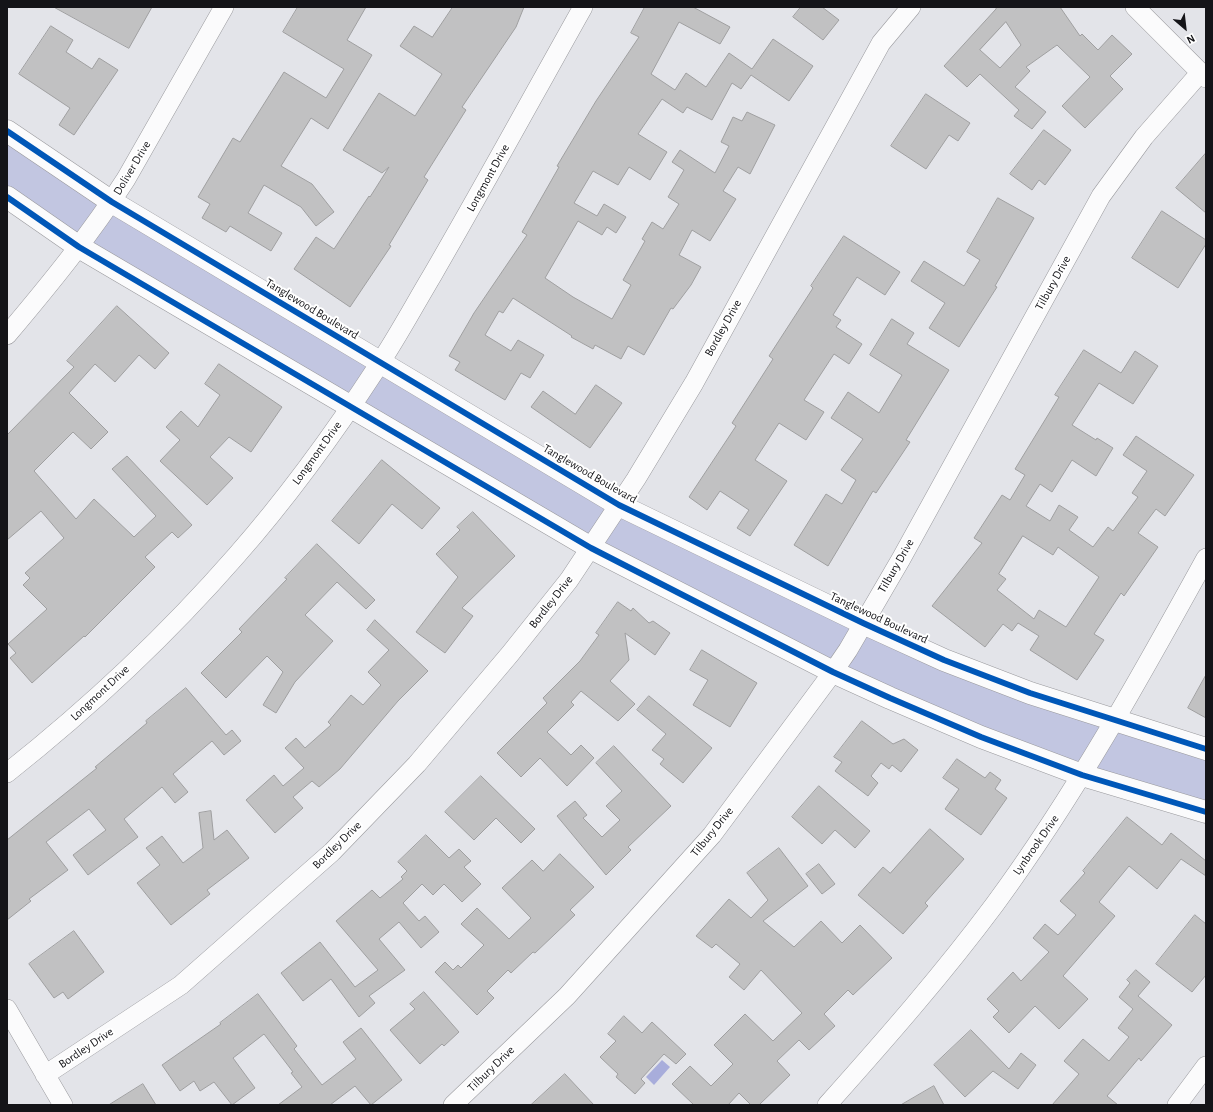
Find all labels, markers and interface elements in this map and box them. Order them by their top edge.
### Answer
north arrow [1165,8,1205,48]
text: N [1185,32,1197,46]
street label: Doliver Drive [110,138,154,198]
street label: Longmont Drive [464,142,512,214]
street label: Tilbury Drive [1032,253,1074,313]
street label: Tanglewood Boulevard [263,275,361,343]
street label: Bordley Drive [701,297,745,359]
street label: Longmont Drive [289,418,345,488]
street label: Tanglewood Boulevard [540,441,640,507]
street label: Tilbury Drive [875,536,917,596]
street label: Bordley Drive [526,573,576,631]
street label: Tanglewood Boulevard [828,589,930,647]
street label: Longmont Drive [68,662,132,724]
street label: Tilbury Drive [688,804,736,860]
street label: Lynbrook Drive [1010,812,1062,878]
street label: Bordley Drive [309,818,365,872]
street label: Bordley Drive [56,1024,116,1072]
street label: Tilbury Drive [464,1043,518,1095]

